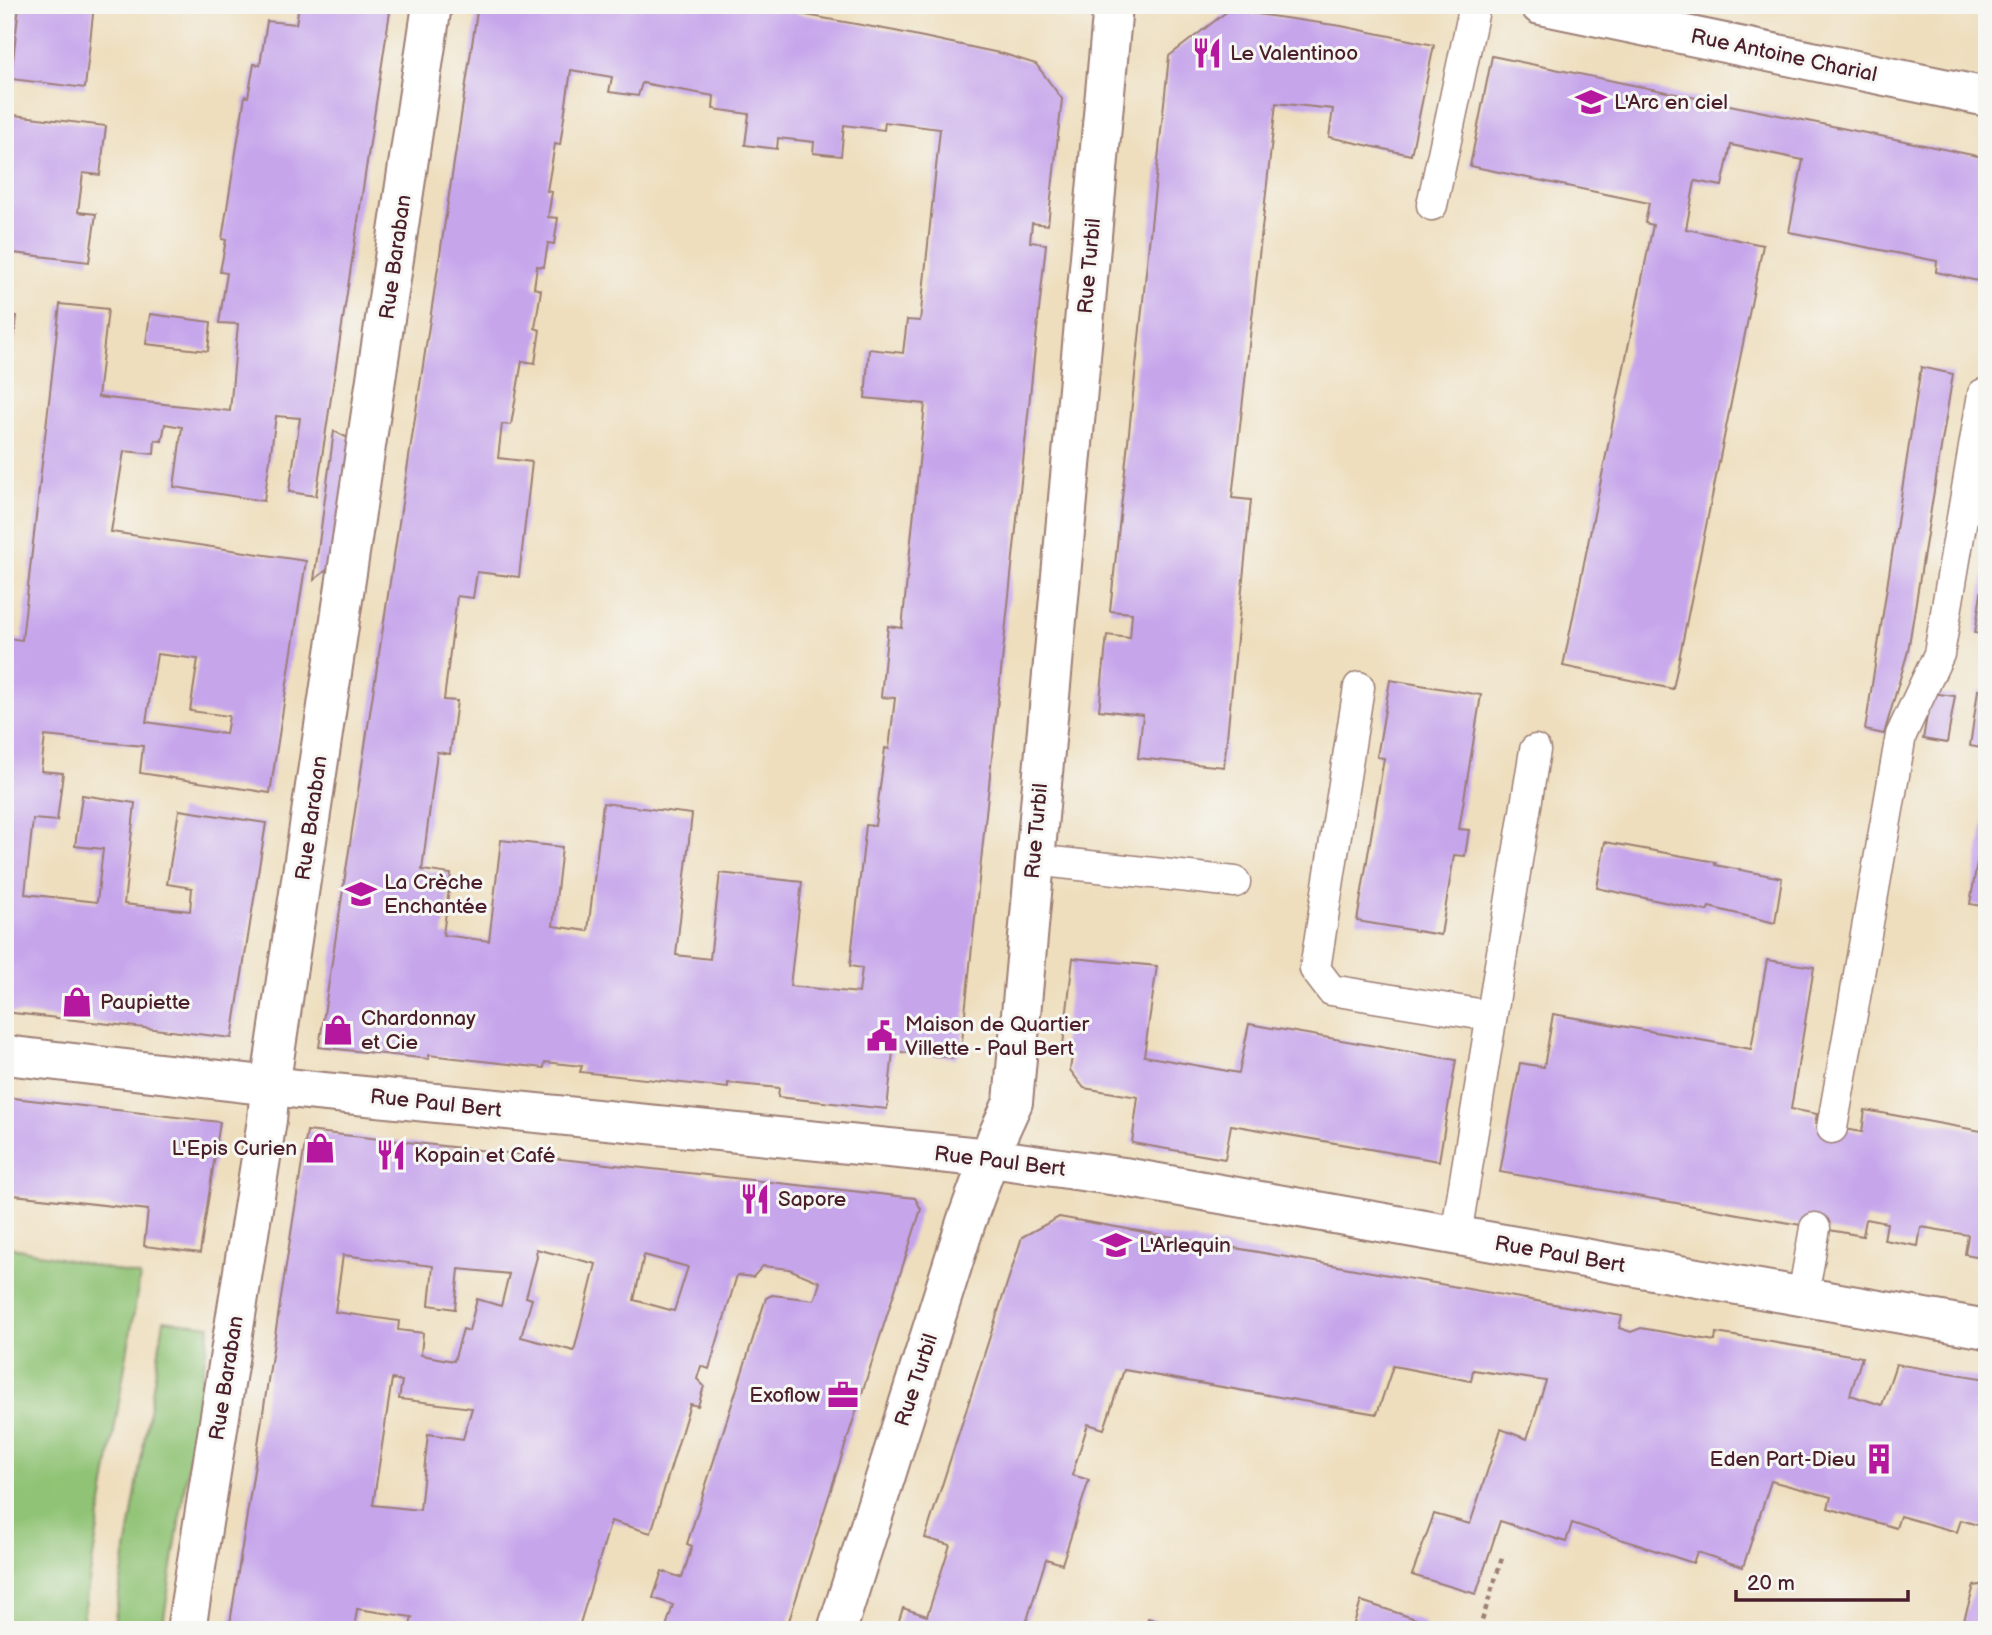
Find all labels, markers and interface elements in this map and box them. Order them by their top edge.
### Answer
street label: Rue Antoine Charial [1689,24,1879,87]
restaurant icon: Le Valentinoo [1190,36,1224,70]
place label: Le Valentinoo [1230,41,1358,66]
school or university icon: L'Arc en ciel [1574,85,1608,119]
place label: L'Arc en ciel [1614,90,1728,115]
street label: Rue Baraban [374,193,417,321]
street label: Rue Turbil [1073,217,1106,315]
street label: Rue Baraban [290,754,333,882]
street label: Rue Turbil [1020,782,1053,880]
place label: La Crèche Enchantée [384,870,487,919]
school or university icon: La Crèche Enchantée [344,877,378,911]
shop icon: Paupiette [60,985,94,1019]
place label: Paupiette [100,990,190,1015]
place label: Chardonnay et Cie [361,1006,476,1055]
place label: Maison de Quartier Villette - Paul Bert [905,1012,1089,1061]
shop icon: Chardonnay et Cie [321,1013,355,1047]
public building icon: Maison de Quartier Villette - Paul Bert [865,1019,899,1053]
street label: Rue Paul Bert [369,1084,504,1123]
shop icon: L'Epis Curien [303,1131,337,1165]
place label: L'Epis Curien [171,1136,297,1161]
restaurant icon: Kopain et Café [374,1138,408,1172]
street label: Rue Paul Bert [933,1141,1068,1182]
place label: Kopain et Café [414,1143,556,1168]
restaurant icon: Sapore [738,1182,772,1216]
place label: Sapore [778,1187,846,1212]
school or university icon: L'Arlequin [1099,1228,1133,1262]
street label: Rue Paul Bert [1493,1231,1628,1278]
place label: L'Arlequin [1139,1233,1231,1258]
street label: Rue Baraban [204,1314,249,1442]
street label: Rue Turbil [890,1331,943,1430]
office icon: Exoflow [826,1378,860,1412]
place label: Exoflow [749,1383,820,1408]
building icon: Eden Part-Dieu [1862,1442,1896,1476]
place label: Eden Part-Dieu [1710,1447,1856,1472]
scale bar [1736,1558,1908,1602]
text: 20 m [1747,1571,1795,1596]

